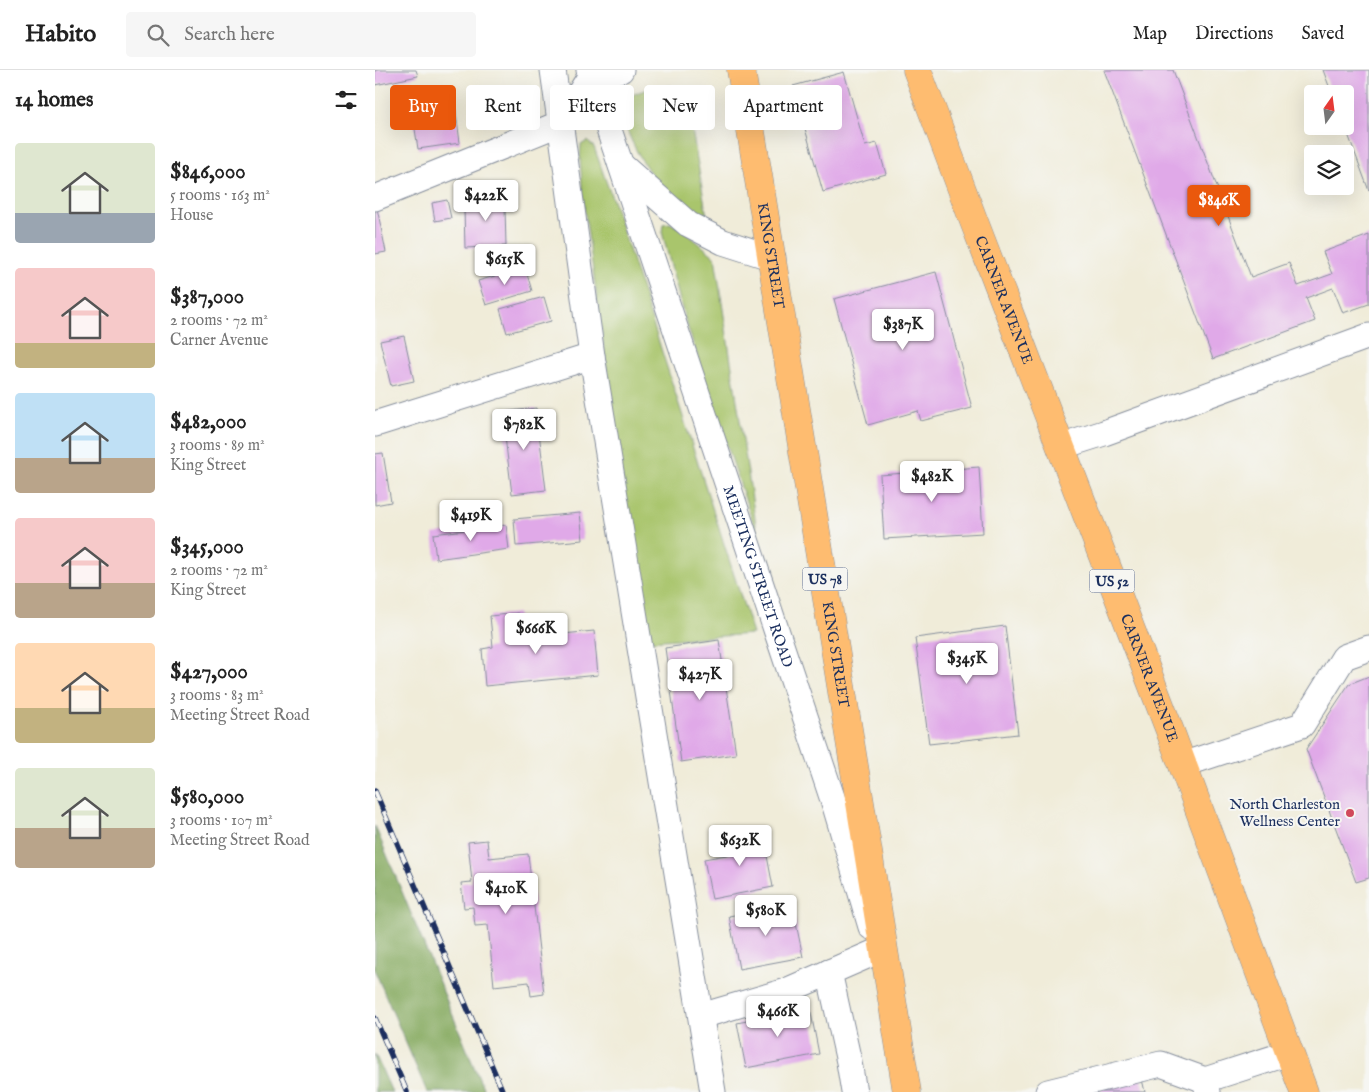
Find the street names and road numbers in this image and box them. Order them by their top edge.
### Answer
street label: KING STREET [753,201,789,310]
street label: CARNER AVENUE [970,233,1037,367]
street label: MEETING STREET ROAD [719,483,797,670]
road number: US 78 [803,568,847,590]
road number: US 52 [1089,570,1135,592]
street label: KING STREET [817,600,853,709]
street label: CARNER AVENUE [1116,611,1182,745]

